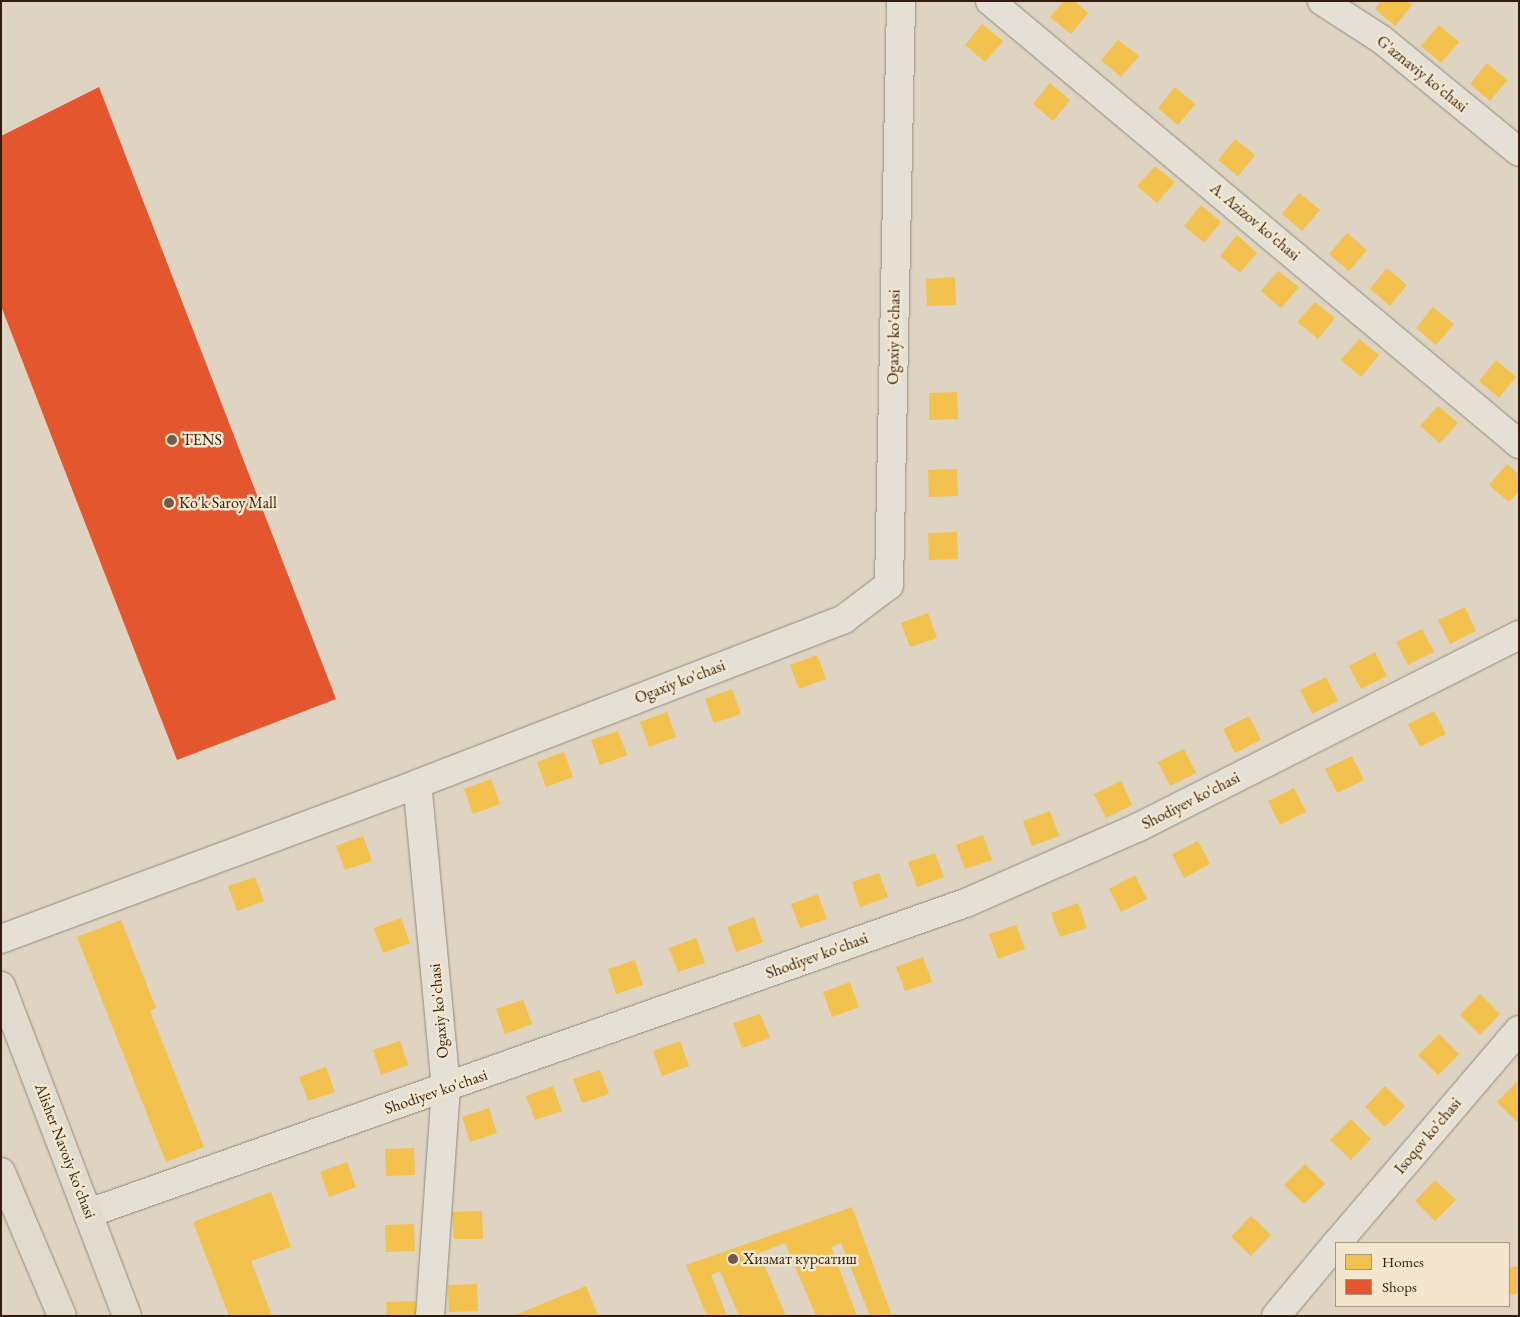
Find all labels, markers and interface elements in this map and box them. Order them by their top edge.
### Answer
street label: G'aznaviy ko'chasi [1373,31,1471,117]
street label: A. Azizov ko'chasi [1206,179,1304,265]
street label: Ogaxiy ko'chasi [884,289,904,385]
place label: TENS [182,430,222,450]
marker: TENS [166,434,178,446]
place label: Ko'k Saroy Mall [179,493,277,513]
marker: Ko'k Saroy Mall [163,497,175,509]
street label: Ogaxiy ko'chasi [632,656,728,708]
street label: Shodiyev ko'chasi [1139,768,1243,834]
street label: Shodiyev ko'chasi [763,929,871,983]
street label: Ogaxiy ko'chasi [425,963,453,1059]
street label: Shodiyev ko'chasi [382,1065,490,1119]
street label: Alisher Navoiy ko'chasi [30,1081,100,1221]
street label: Isoqov ko'chasi [1391,1094,1465,1178]
legend [1335,1242,1510,1307]
place label: Хизмат курсатиш [743,1249,857,1269]
text: Homes [1382,1252,1424,1271]
marker: Хизмат курсатиш [727,1253,739,1265]
text: Shops [1382,1277,1417,1296]

